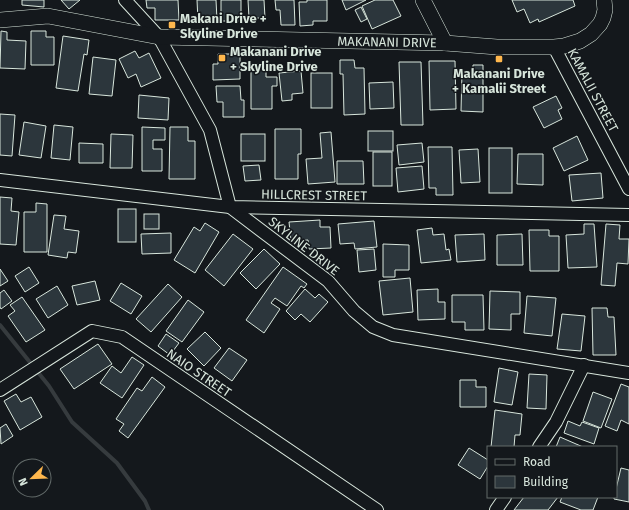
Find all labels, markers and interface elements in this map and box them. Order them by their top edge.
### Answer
place label: Makani Drive + Skyline Drive [180,11,267,41]
marker: Makani Drive + Skyline Drive [167,20,177,30]
street label: MAKANANI DRIVE [337,34,437,50]
place label: Makanani Drive + Skyline Drive [230,44,321,74]
street label: KAMALII STREET [565,46,621,135]
marker: Makanani Drive + Skyline Drive [217,53,227,63]
marker: Makanani Drive + Kamalii Street [494,54,504,64]
place label: Makanani Drive + Kamalii Street [452,66,547,96]
street label: HILLCREST STREET [261,187,367,203]
street label: SKYLINE DRIVE [266,214,342,278]
street label: NAIO STREET [164,346,234,400]
legend [487,446,617,498]
text: Road [523,455,551,469]
north arrow [12,458,52,498]
text: Building [523,475,569,489]
text: N [16,476,31,488]

